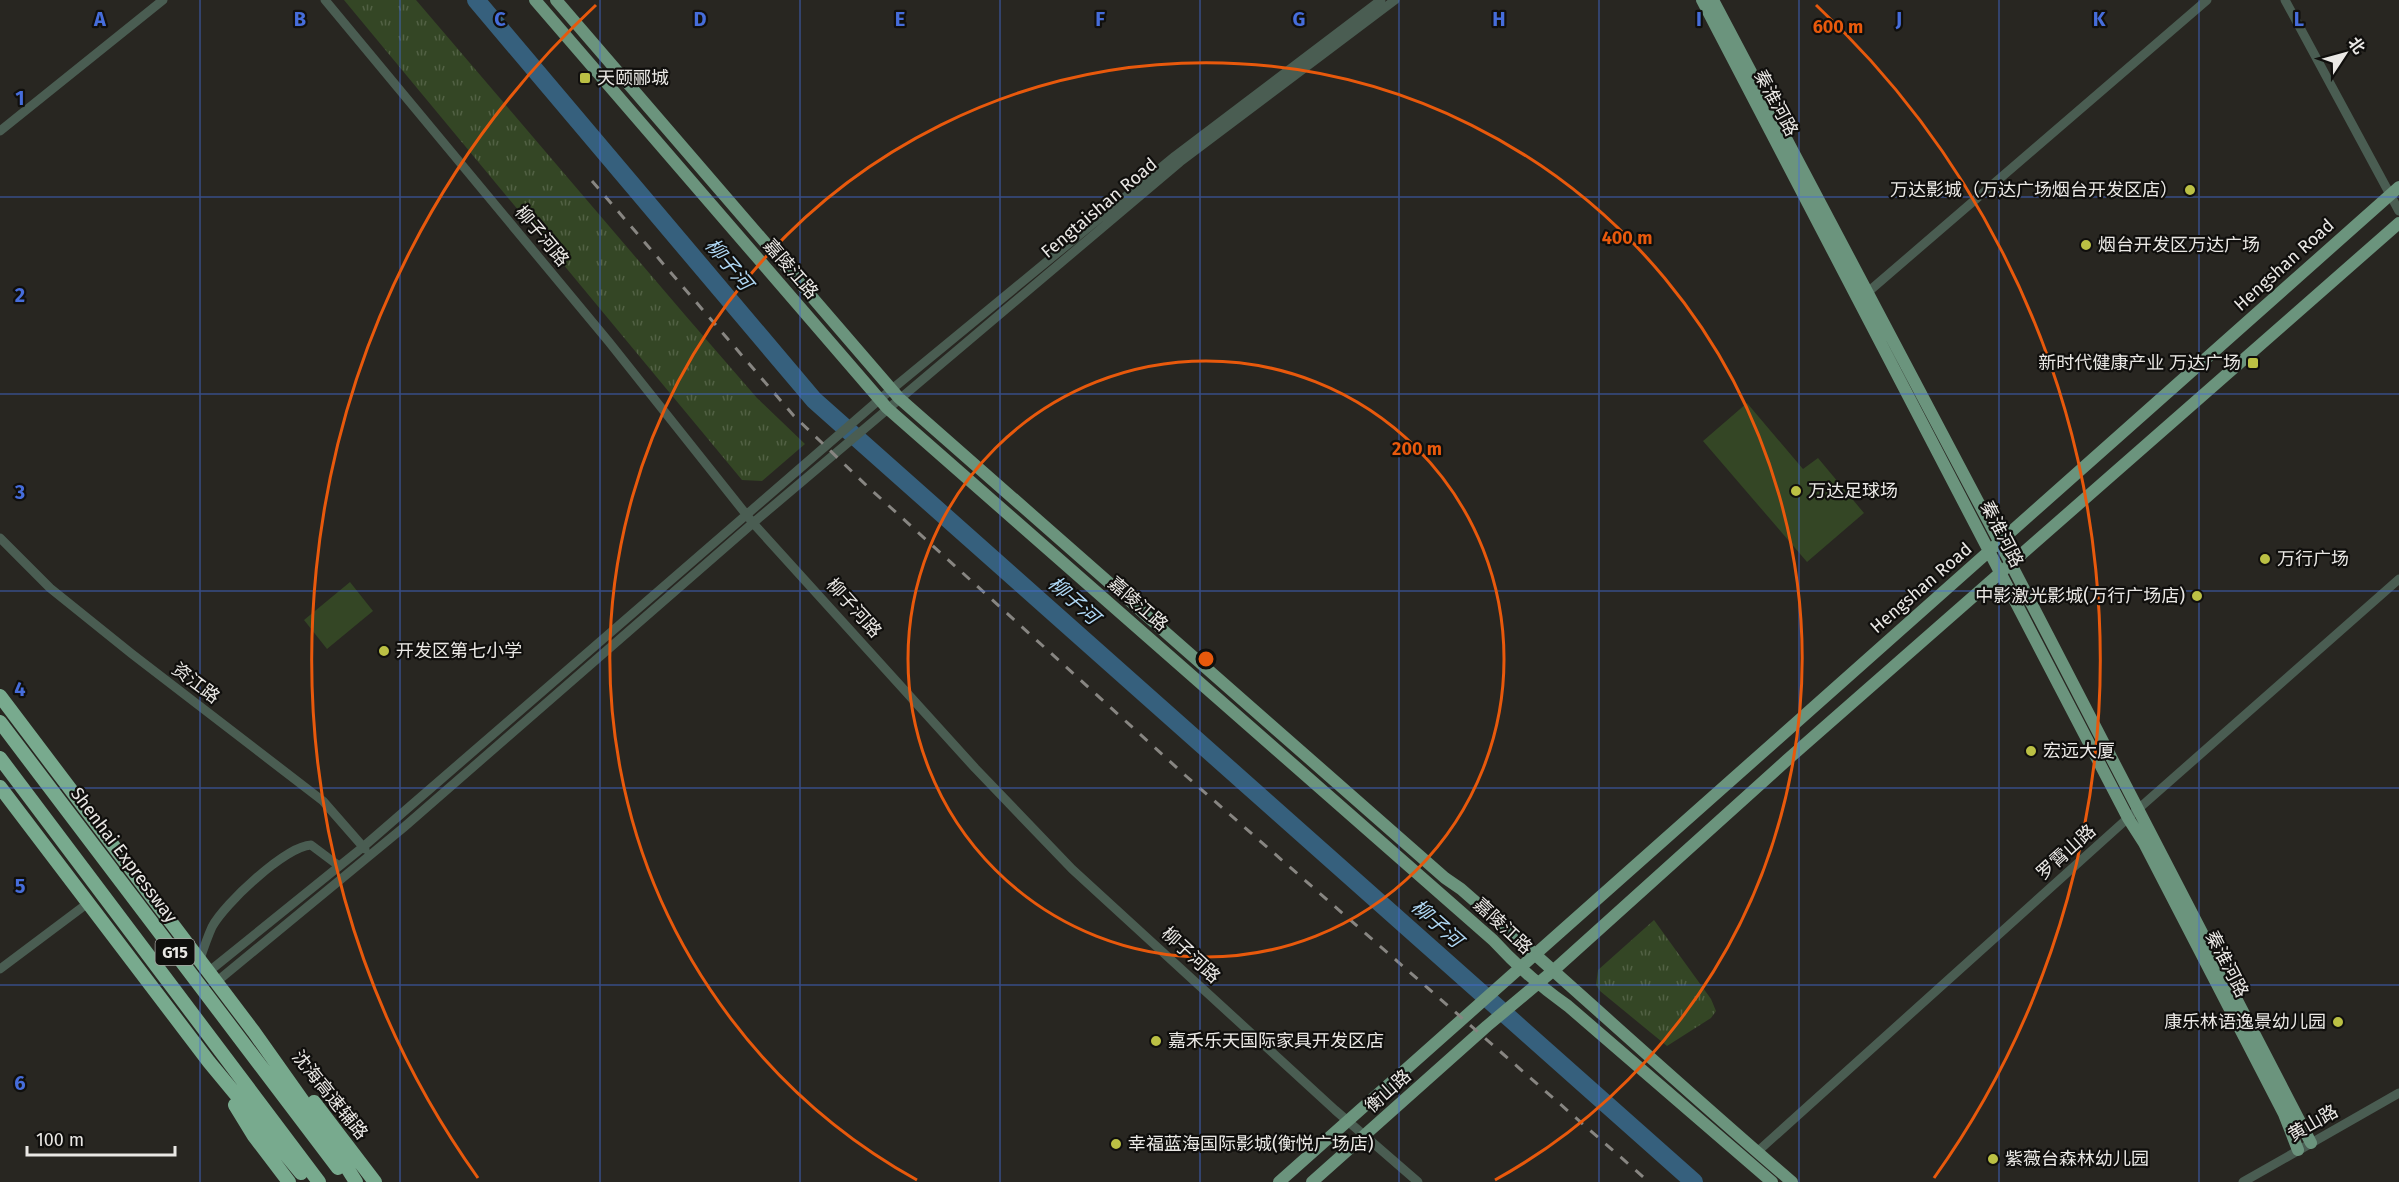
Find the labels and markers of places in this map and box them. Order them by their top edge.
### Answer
place label: 天颐郦城 [597,67,669,89]
marker: 天颐郦城 [578,71,592,85]
place label: 万达影城（万达广场烟台开发区店） [1890,179,2178,201]
marker: 万达影城（万达广场烟台开发区店） [2183,183,2197,197]
place label: 烟台开发区万达广场 [2098,234,2260,256]
marker: 烟台开发区万达广场 [2079,238,2093,252]
place label: 新时代健康产业 万达广场 [2038,352,2241,374]
marker: 新时代健康产业 万达广场 [2246,356,2260,370]
place label: 万达足球场 [1808,480,1898,502]
marker: 万达足球场 [1789,484,1803,498]
place label: 万行广场 [2277,548,2349,570]
marker: 万行广场 [2258,552,2272,566]
place label: 中影激光影城(万行广场店) [1975,585,2185,607]
marker: 中影激光影城(万行广场店) [2190,589,2204,603]
place label: 开发区第七小学 [396,640,522,662]
marker: 开发区第七小学 [377,644,391,658]
centre of rings [1196,649,1216,669]
place label: 宏远大厦 [2043,740,2115,762]
marker: 宏远大厦 [2024,744,2038,758]
place label: 康乐林语逸景幼儿园 [2164,1011,2326,1033]
marker: 康乐林语逸景幼儿园 [2331,1015,2345,1029]
place label: 嘉禾乐天国际家具开发区店 [1168,1030,1384,1052]
marker: 嘉禾乐天国际家具开发区店 [1149,1034,1163,1048]
place label: 幸福蓝海国际影城(衡悦广场店) [1128,1133,1374,1155]
marker: 幸福蓝海国际影城(衡悦广场店) [1109,1137,1123,1151]
place label: 紫薇台森林幼儿园 [2005,1148,2149,1170]
marker: 紫薇台森林幼儿园 [1986,1152,2000,1166]

